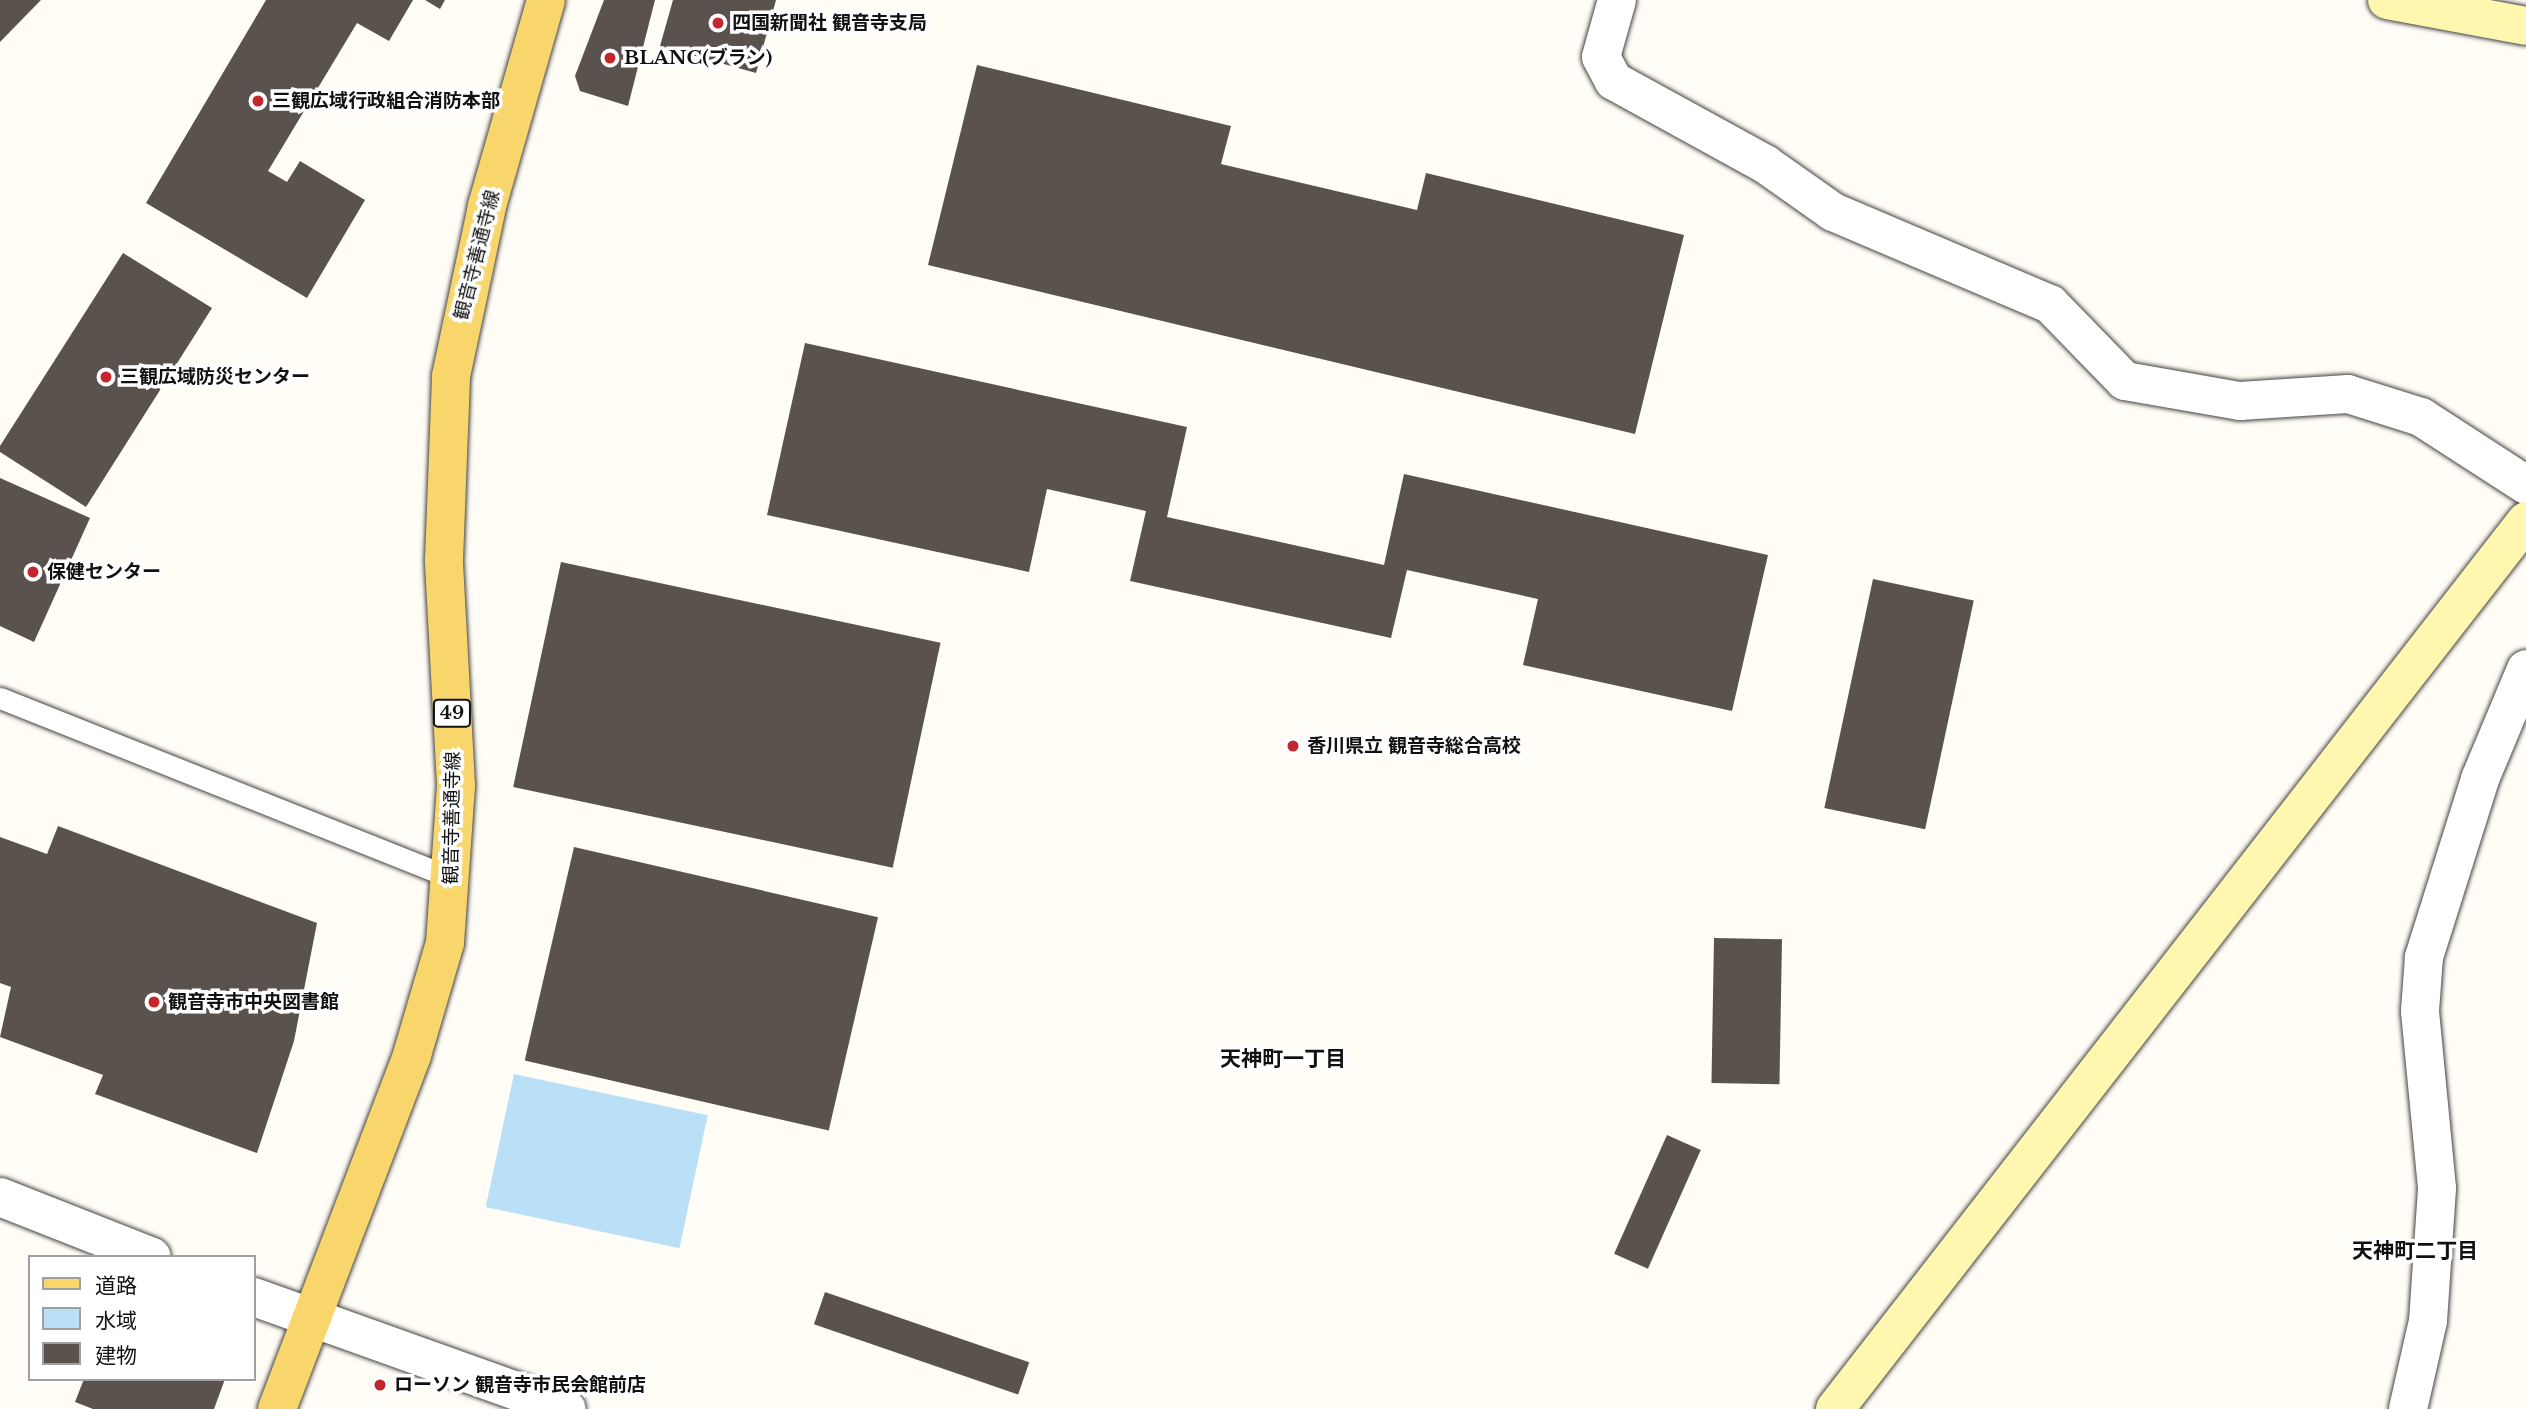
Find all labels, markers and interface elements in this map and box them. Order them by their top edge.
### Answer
place label: 四国新聞社 観音寺支局 [732,12,927,34]
marker: 四国新聞社 観音寺支局 [710,15,726,31]
place label: BLANC(ブラン) [624,47,772,69]
marker: BLANC(ブラン) [602,50,618,66]
place label: 三観広域行政組合消防本部 [272,90,500,112]
marker: 三観広域行政組合消防本部 [250,93,266,109]
street label: 観音寺善通寺線 [450,188,504,322]
place label: 三観広域防災センター [120,366,310,388]
marker: 三観広域防災センター [98,369,114,385]
place label: 保健センター [47,561,161,583]
marker: 保健センター [25,564,41,580]
road number: 49 [433,698,471,728]
place label: 香川県立 観音寺総合高校 [1307,735,1521,757]
marker: 香川県立 観音寺総合高校 [1285,738,1301,754]
street label: 観音寺善通寺線 [439,751,465,885]
place label: 観音寺市中央図書館 [168,991,339,1013]
marker: 観音寺市中央図書館 [146,994,162,1010]
district label: 天神町一丁目 [1220,1046,1346,1072]
district label: 天神町二丁目 [2352,1238,2478,1264]
legend [28,1255,256,1381]
text: 道路 [95,1273,137,1299]
text: 水域 [95,1308,137,1334]
text: 建物 [95,1343,137,1369]
place label: ローソン 観音寺市民会館前店 [394,1374,646,1396]
marker: ローソン 観音寺市民会館前店 [372,1377,388,1393]

